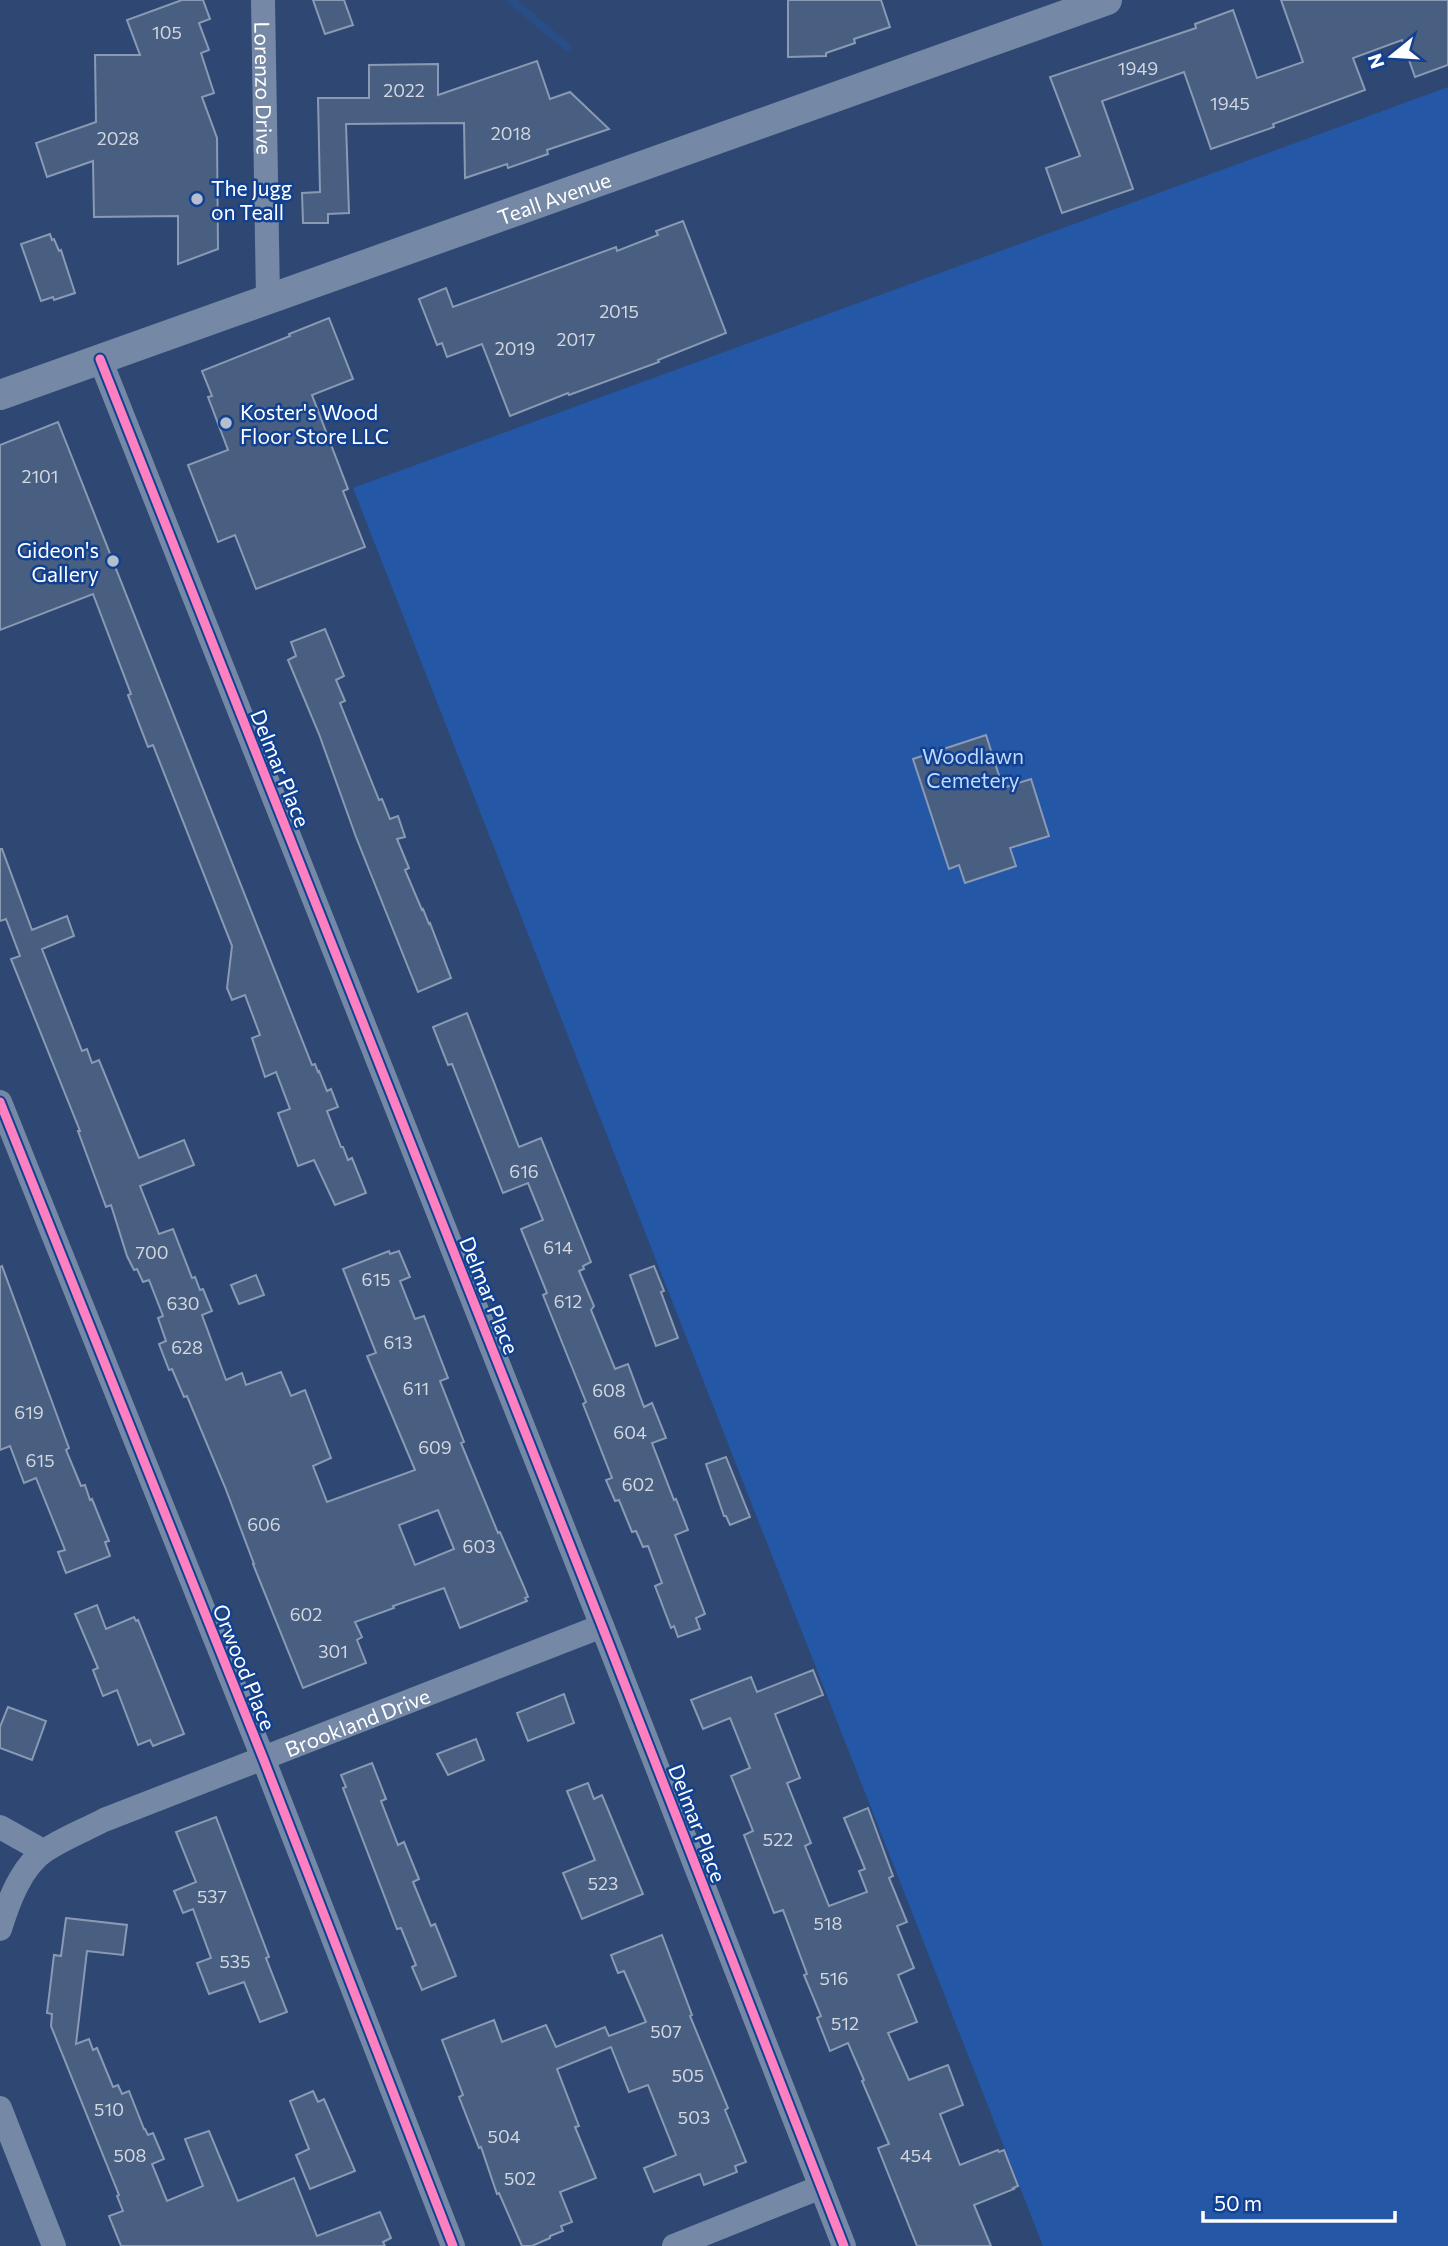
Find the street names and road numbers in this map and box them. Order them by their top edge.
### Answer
street label: Lorenzo Drive [251,21,278,155]
street label: Teall Avenue [494,166,614,229]
street label: Delmar Place [246,706,316,830]
street label: Delmar Place [455,1233,525,1357]
street label: Orwood Place [208,1600,282,1734]
street label: Brookland Drive [281,1682,433,1761]
street label: Delmar Place [664,1760,732,1886]

